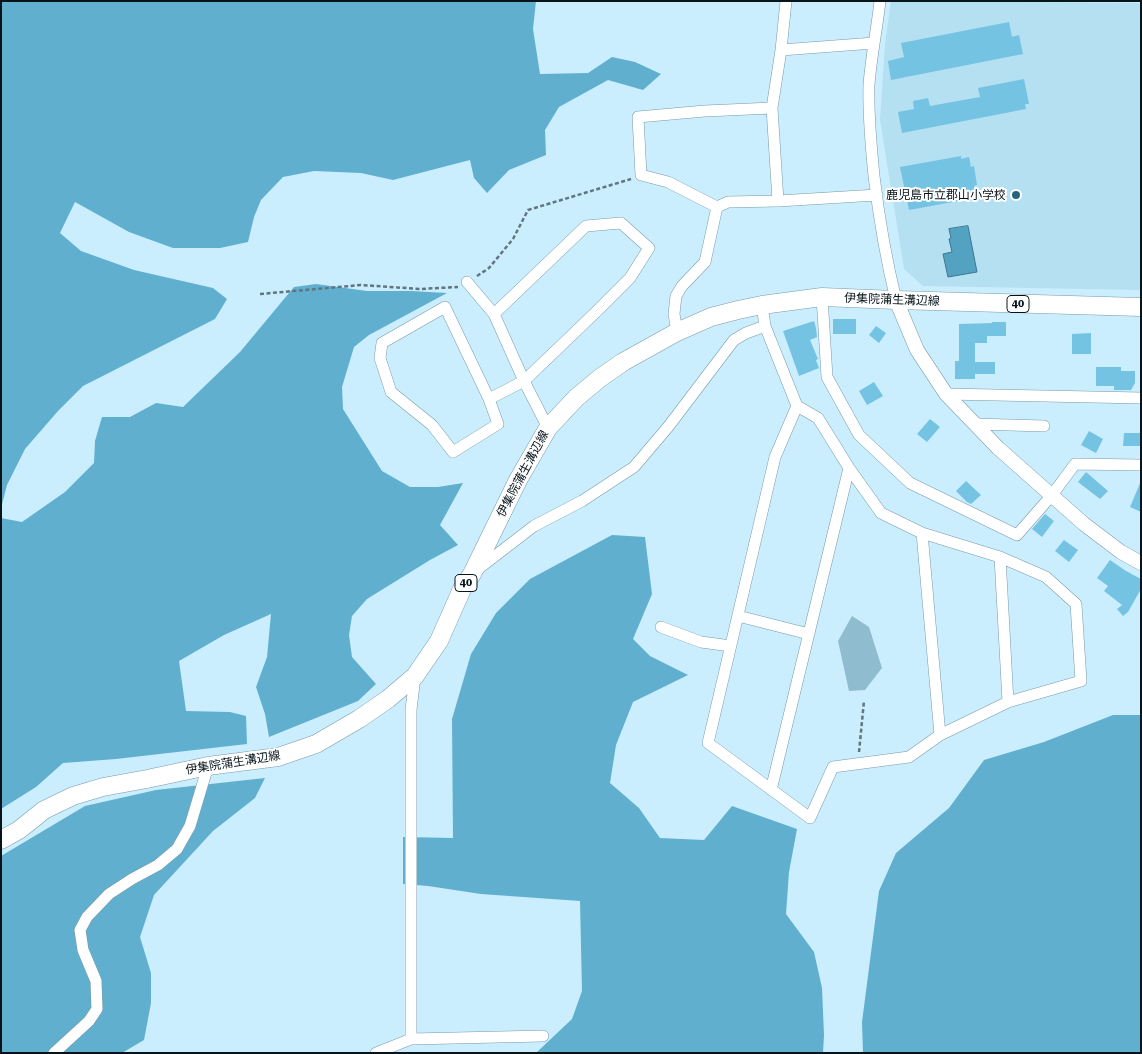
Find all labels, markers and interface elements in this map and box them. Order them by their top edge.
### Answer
place label: 鹿児島市立郡山小学校 [886,188,1006,202]
marker: 鹿児島市立郡山小学校 [1010,189,1022,201]
street label: 伊集院蒲生溝辺線 [844,291,940,309]
road number: 40 [1007,296,1029,312]
street label: 伊集院蒲生溝辺線 [494,428,552,520]
road number: 40 [455,574,477,592]
street label: 伊集院蒲生溝辺線 [184,748,282,778]

